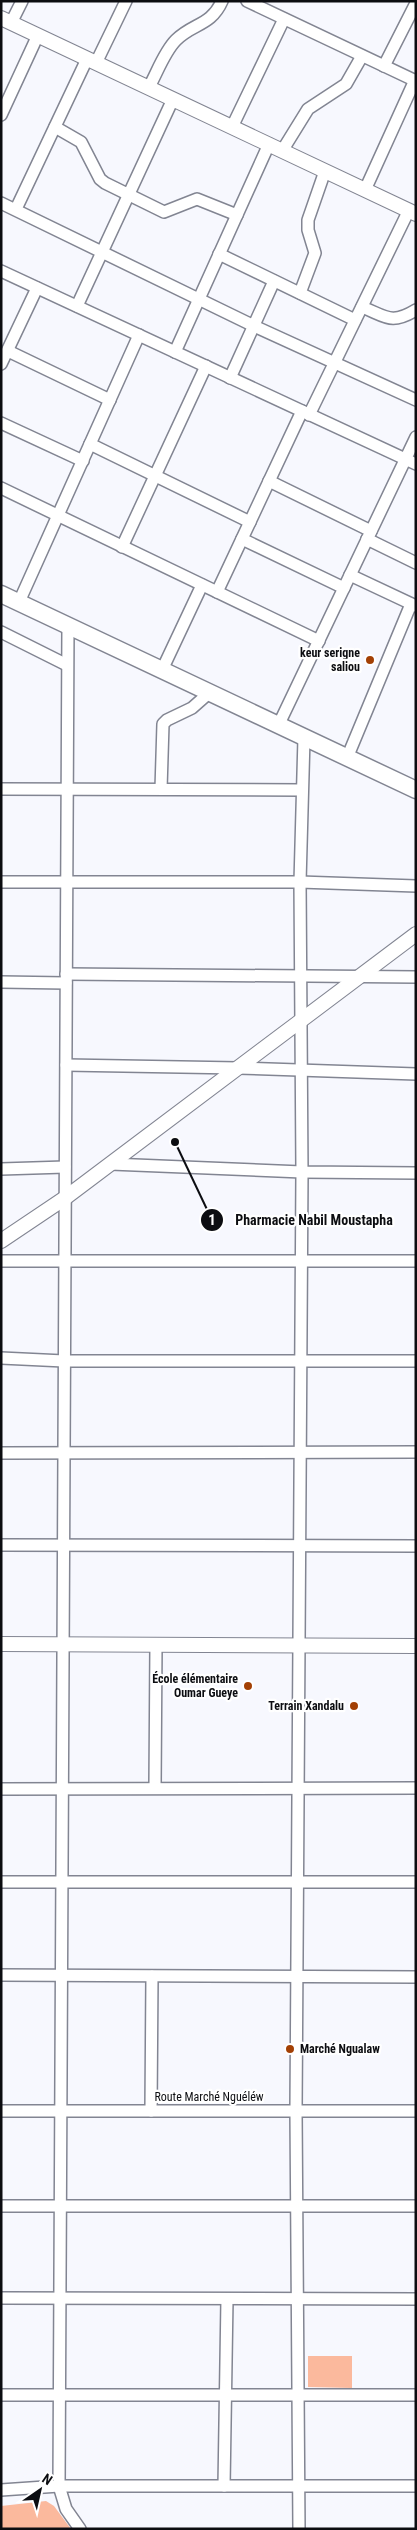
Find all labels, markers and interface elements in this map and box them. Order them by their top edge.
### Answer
place label: keur serigne saliou [300,646,360,674]
marker: keur serigne saliou [364,654,376,666]
callout: Pharmacie Nabil Moustapha [200,1206,402,1235]
text: 1 [208,1211,216,1229]
text: Pharmacie Nabil Moustapha [235,1212,393,1228]
place label: École élémentaire Oumar Gueye [152,1671,238,1700]
marker: École élémentaire Oumar Gueye [242,1680,254,1692]
place label: Terrain Xandalu [268,1699,344,1713]
marker: Terrain Xandalu [348,1700,360,1712]
place label: Marché Ngualaw [300,2042,380,2056]
marker: Marché Ngualaw [284,2043,296,2055]
street label: Route Marché Nguéléw [154,2090,264,2104]
north arrow [15,2465,65,2515]
text: N [39,2470,55,2488]

